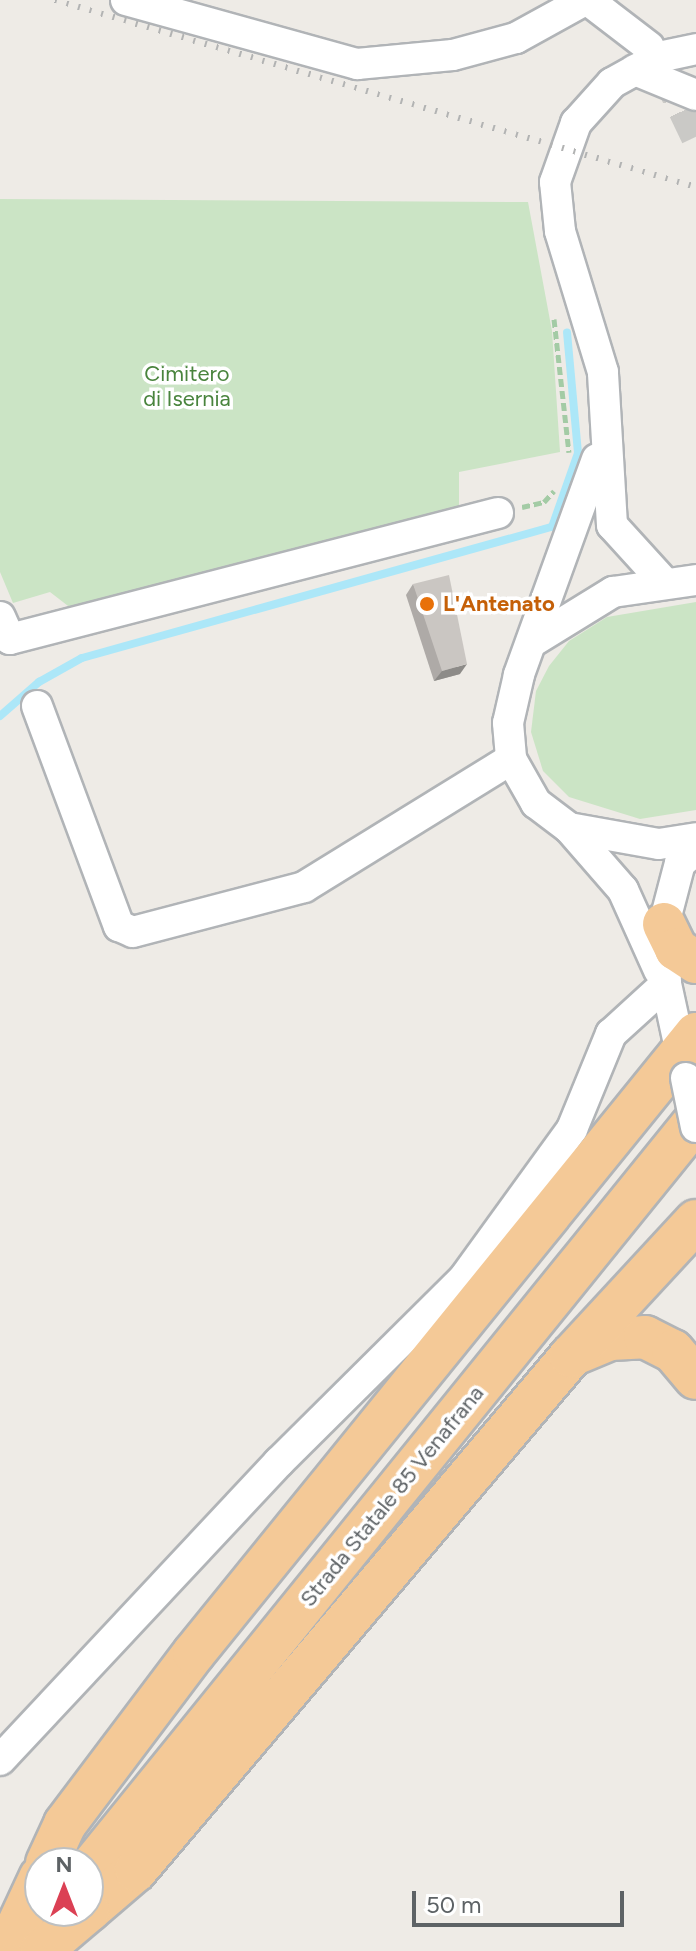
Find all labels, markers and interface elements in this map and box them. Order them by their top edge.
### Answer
park label: Cimitero di Isernia [143,360,231,412]
place label: L'Antenato [443,591,555,617]
marker: L'Antenato [418,595,436,613]
street label: Strada Statale 85 Venafrana [295,1380,489,1612]
north arrow [24,1847,104,1927]
text: N [55,1851,73,1878]
scale bar [416,1875,628,1925]
text: 50 m [426,1890,482,1919]

